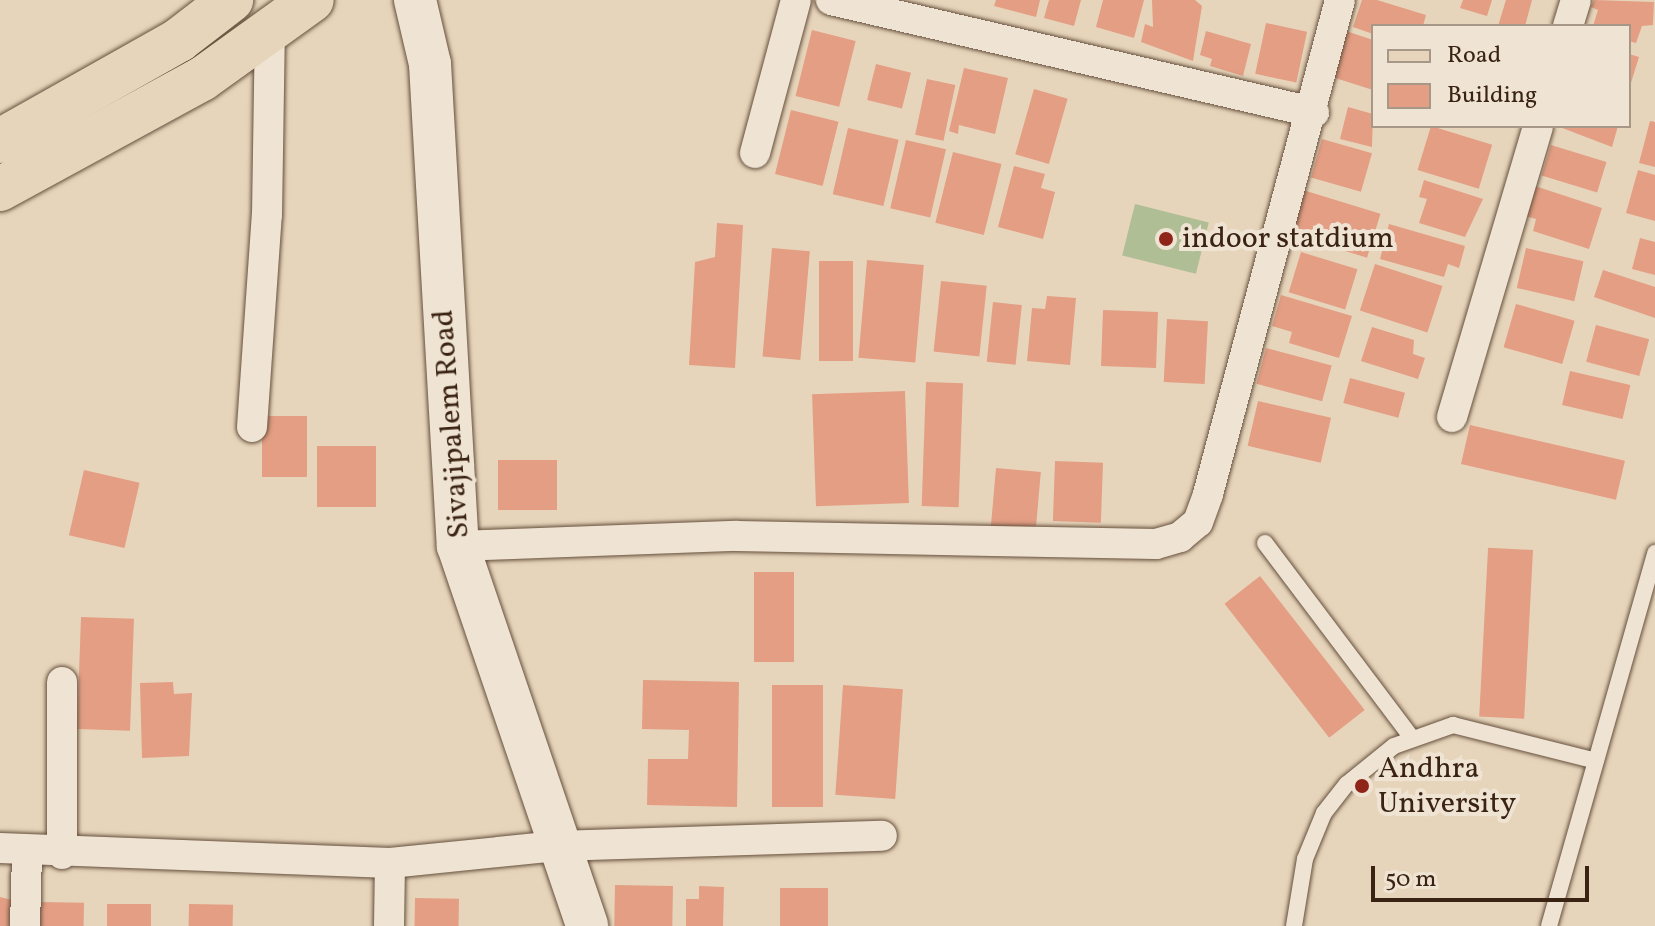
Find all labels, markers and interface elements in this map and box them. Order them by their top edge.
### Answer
legend [1371,24,1631,128]
text: Road [1447,39,1501,73]
text: Building [1447,79,1537,113]
place label: indoor statdium [1182,221,1394,257]
marker: indoor statdium [1157,230,1175,248]
street label: Sivajipalem Road [426,308,478,540]
place label: Andhra University [1378,751,1516,822]
marker: Andhra University [1353,777,1371,795]
scale bar [1375,850,1593,900]
text: 50 m [1385,863,1437,897]

